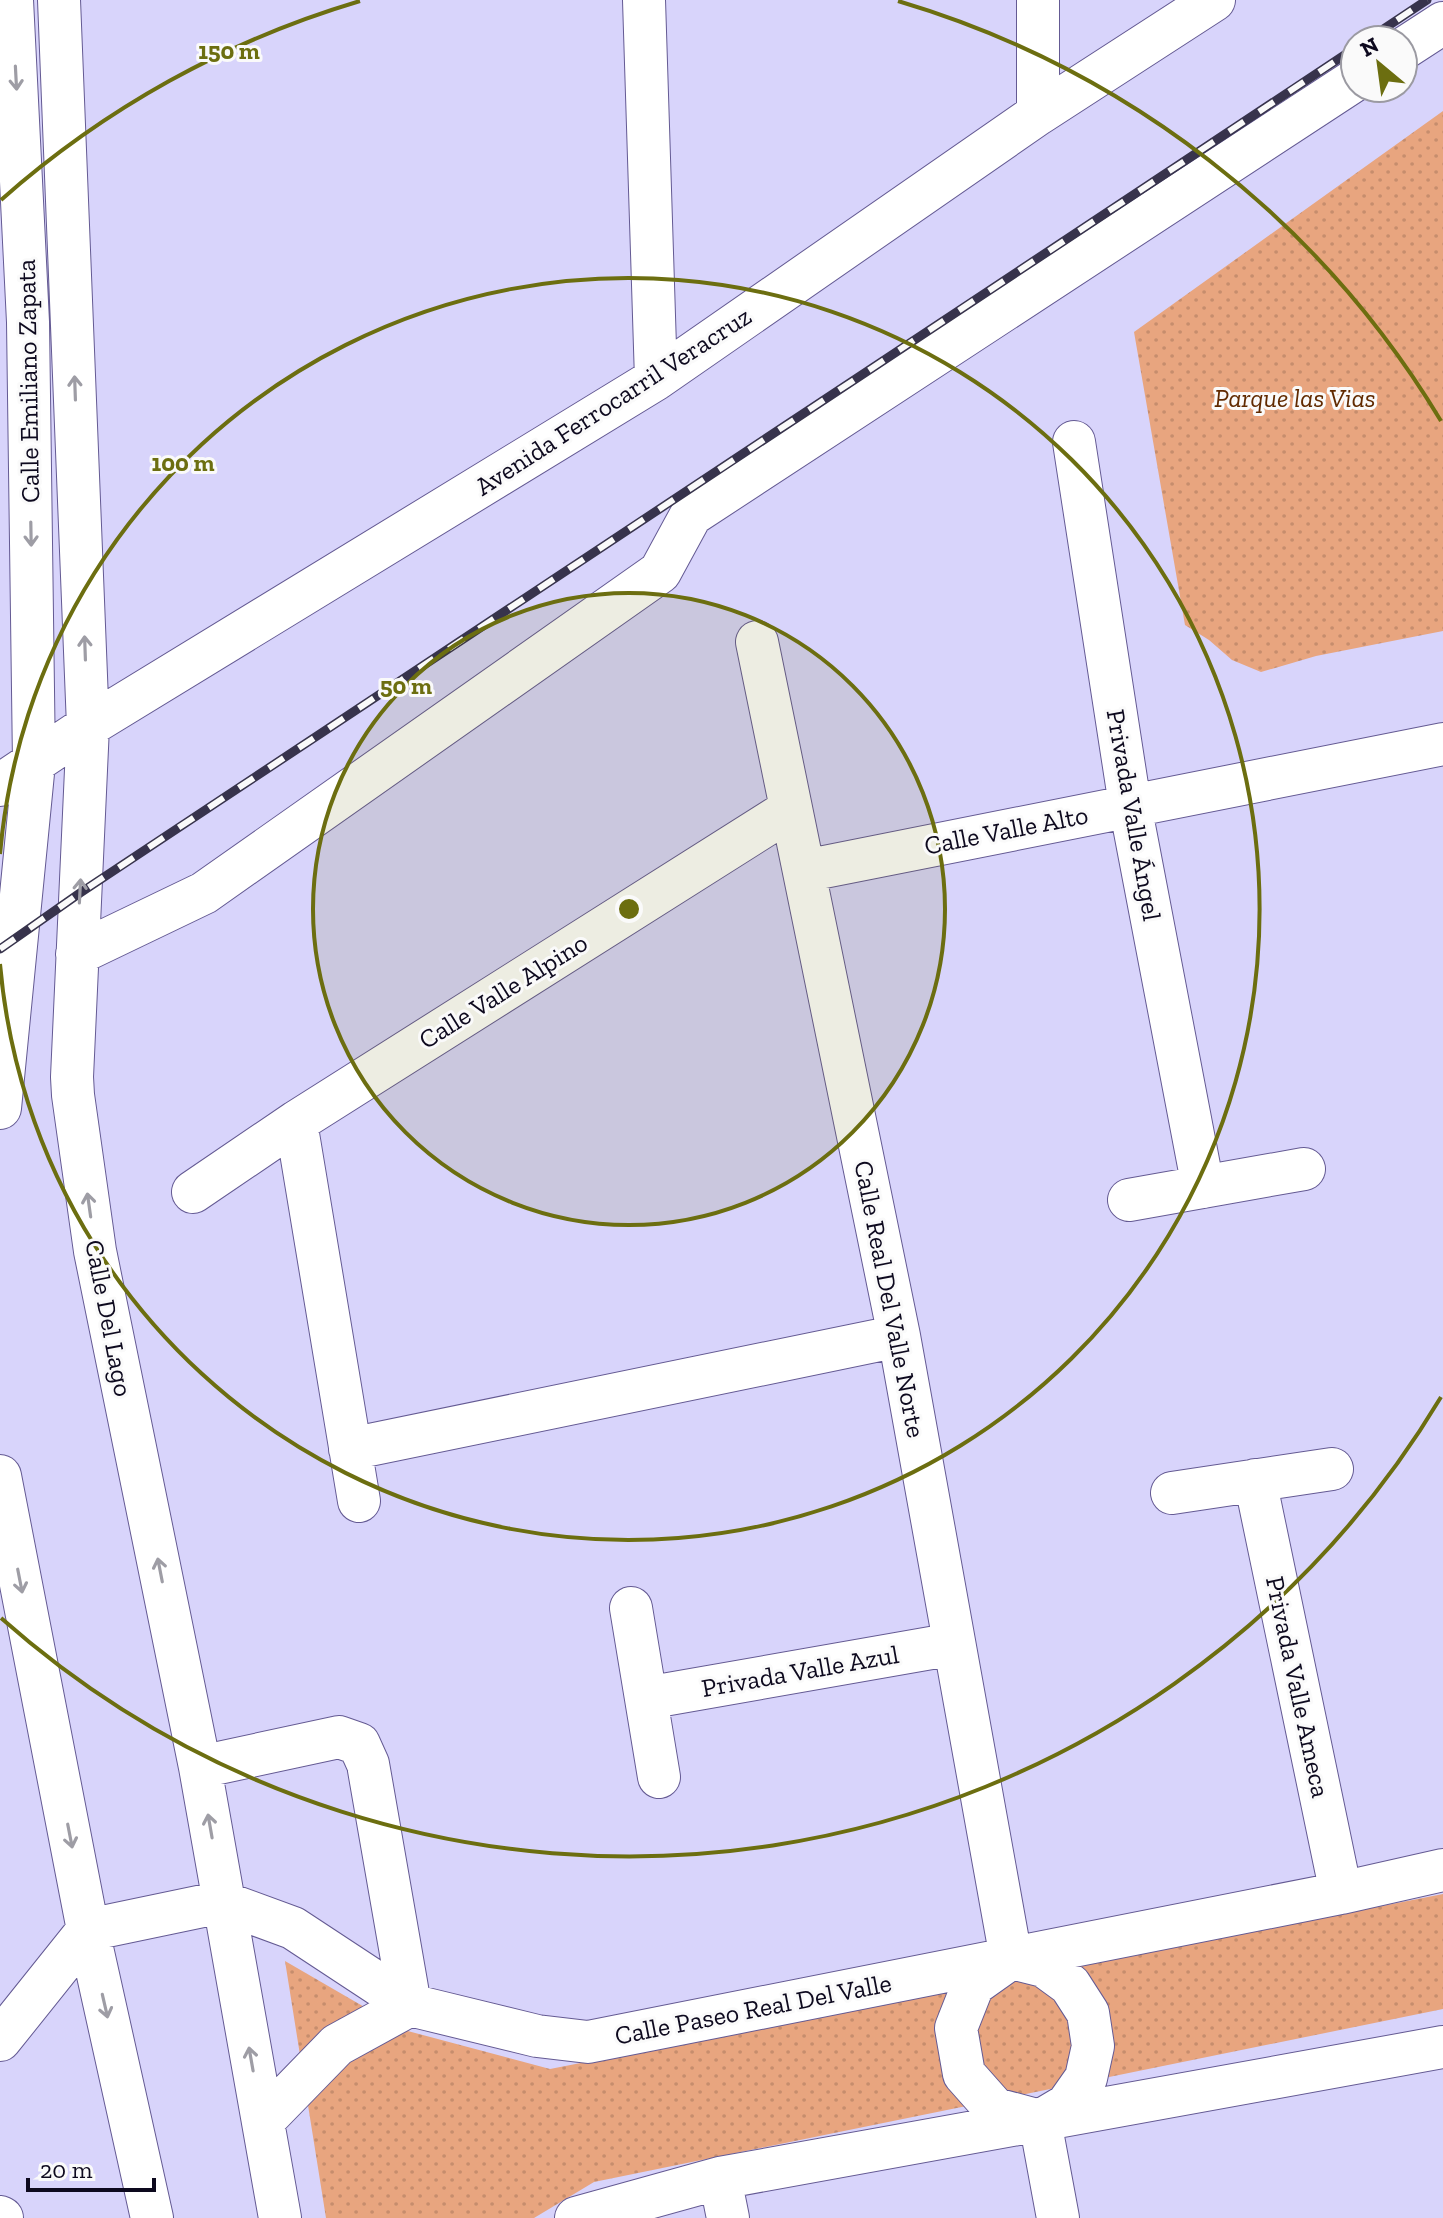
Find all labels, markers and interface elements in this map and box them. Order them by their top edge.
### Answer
north arrow [1339,24,1419,104]
text: N [1356,31,1384,63]
text: 150 m [198,36,260,65]
one-way arrow [9,64,24,91]
street label: Calle Emiliano Zapata [10,258,46,503]
street label: Avenida Ferrocarril Veracruz [469,300,757,502]
one-way arrow [68,375,83,402]
park label: Parque las Vias [1214,382,1376,414]
text: 100 m [152,448,214,477]
one-way arrow [23,520,39,547]
one-way arrow [78,635,93,662]
text: 50 m [380,671,432,700]
street label: Privada Valle Ángel [1100,707,1168,923]
street label: Calle Valle Alto [921,798,1091,862]
one-way arrow [73,878,88,905]
centre of rings [615,895,643,923]
street label: Calle Valle Alpino [413,926,593,1056]
street label: Calle Real Del Valle Norte [847,1158,933,1440]
one-way arrow [81,1193,96,1218]
street label: Calle Del Lago [78,1237,140,1399]
one-way arrow [152,1558,167,1584]
one-way arrow [13,1567,28,1593]
street label: Privada Valle Ameca [1259,1573,1337,1801]
street label: Privada Valle Azul [699,1638,901,1704]
one-way arrow [201,1813,216,1839]
one-way arrow [63,1823,78,1848]
street label: Calle Paseo Real Del Valle [612,1966,894,2052]
one-way arrow [98,1993,113,2018]
one-way arrow [243,2046,258,2072]
scale bar [28,2142,154,2192]
text: 20 m [40,2155,93,2184]

